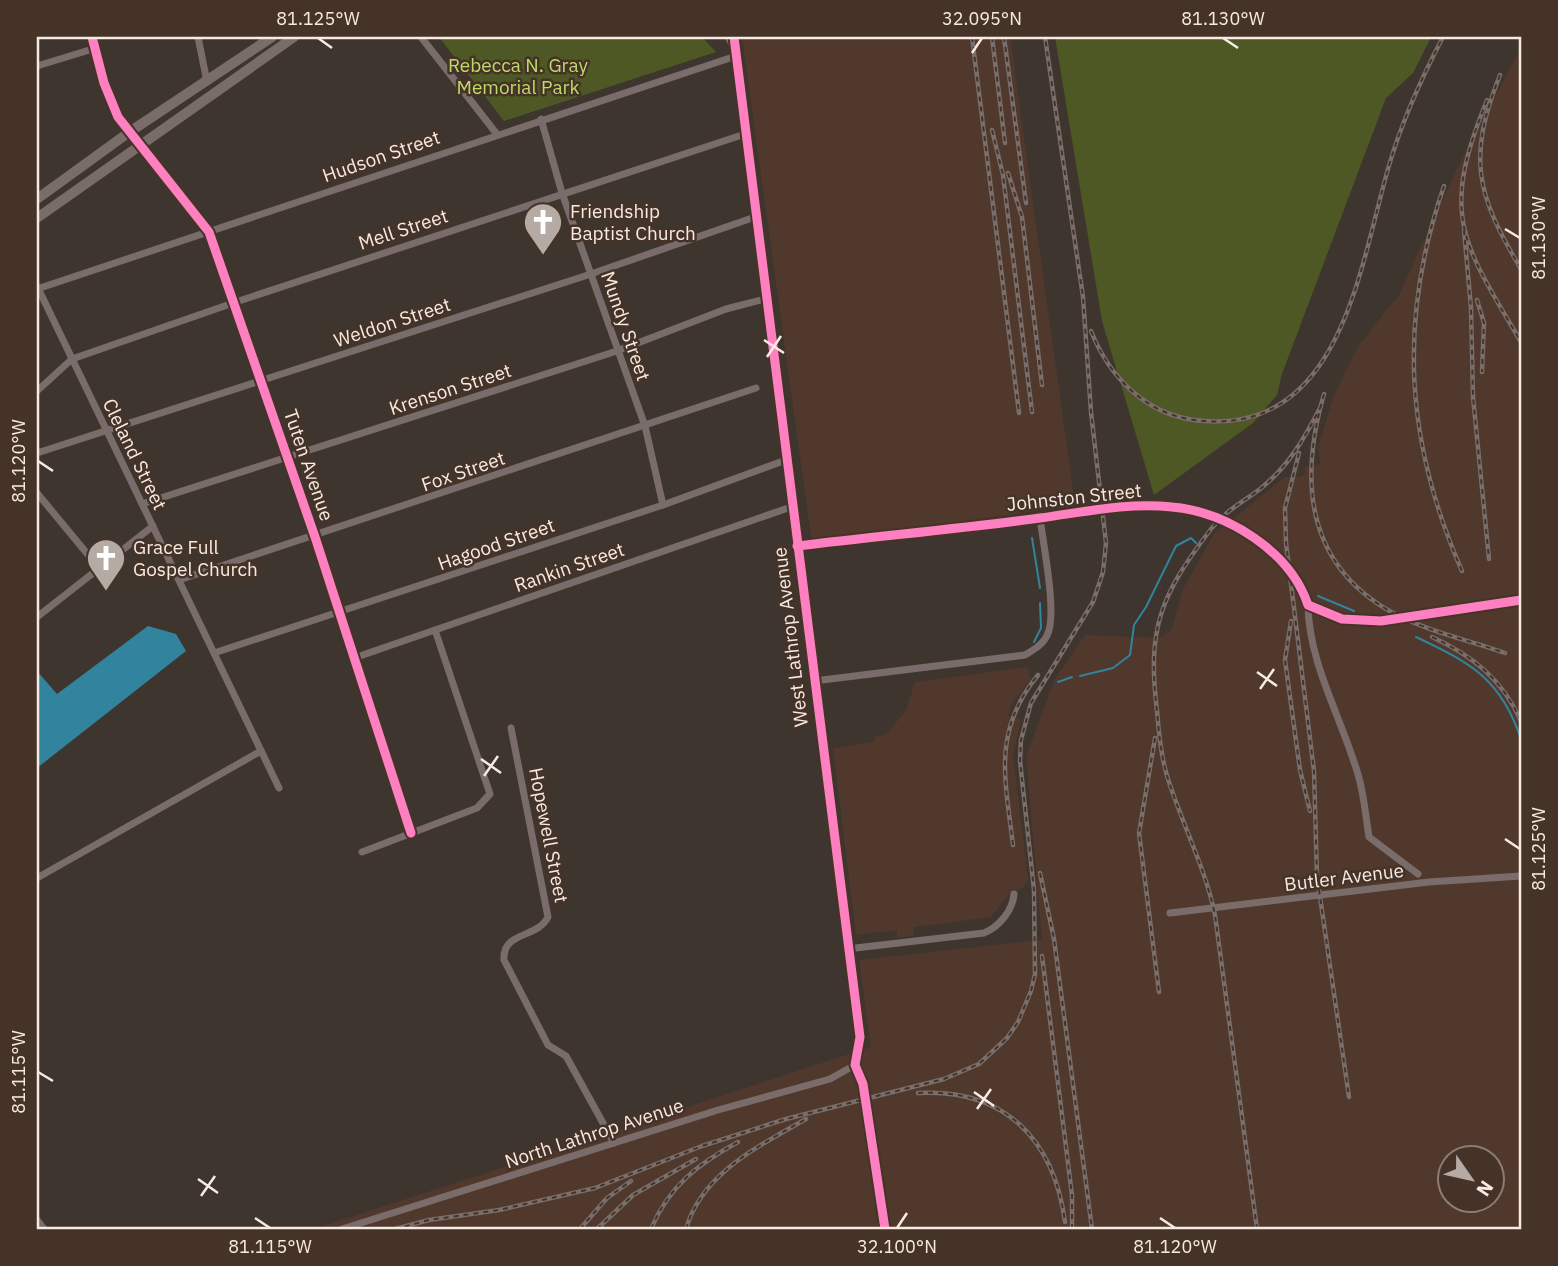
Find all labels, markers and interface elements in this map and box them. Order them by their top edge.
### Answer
text: 81.125°W [276,7,360,30]
text: 32.095°N [942,7,1022,30]
text: 81.130°W [1181,7,1265,30]
park label: Rebecca N. Gray Memorial Park [448,53,589,99]
street label: Hudson Street [319,125,443,187]
text: 81.130°W [1527,196,1550,280]
place label: Friendship Baptist Church [570,199,696,245]
church icon: Friendship Baptist Church [522,201,564,256]
street label: Mell Street [355,203,451,255]
street label: Mundy Street [596,268,656,384]
street label: Weldon Street [331,292,453,352]
street label: Krenson Street [386,358,514,420]
street label: Cleland Street [98,394,172,514]
street label: Tuten Avenue [279,406,339,524]
text: 81.120°W [7,419,30,503]
street label: Fox Street [418,446,508,496]
street label: Johnston Street [1005,478,1143,516]
street label: Hagood Street [434,513,558,575]
place label: Grace Full Gospel Church [133,535,258,581]
church icon: Grace Full Gospel Church [85,537,127,592]
street label: Rankin Street [511,537,627,597]
street label: West Lathrop Avenue [767,546,813,728]
street label: Hopewell Street [524,765,574,905]
text: 81.125°W [1527,807,1550,891]
street label: Butler Avenue [1283,858,1405,896]
text: 81.115°W [7,1030,30,1114]
street label: North Lathrop Avenue [502,1093,686,1173]
north arrow [1436,1144,1506,1214]
text: N [1471,1176,1499,1201]
text: 81.115°W [228,1235,312,1258]
text: 32.100°N [857,1235,937,1258]
text: 81.120°W [1133,1235,1217,1258]

